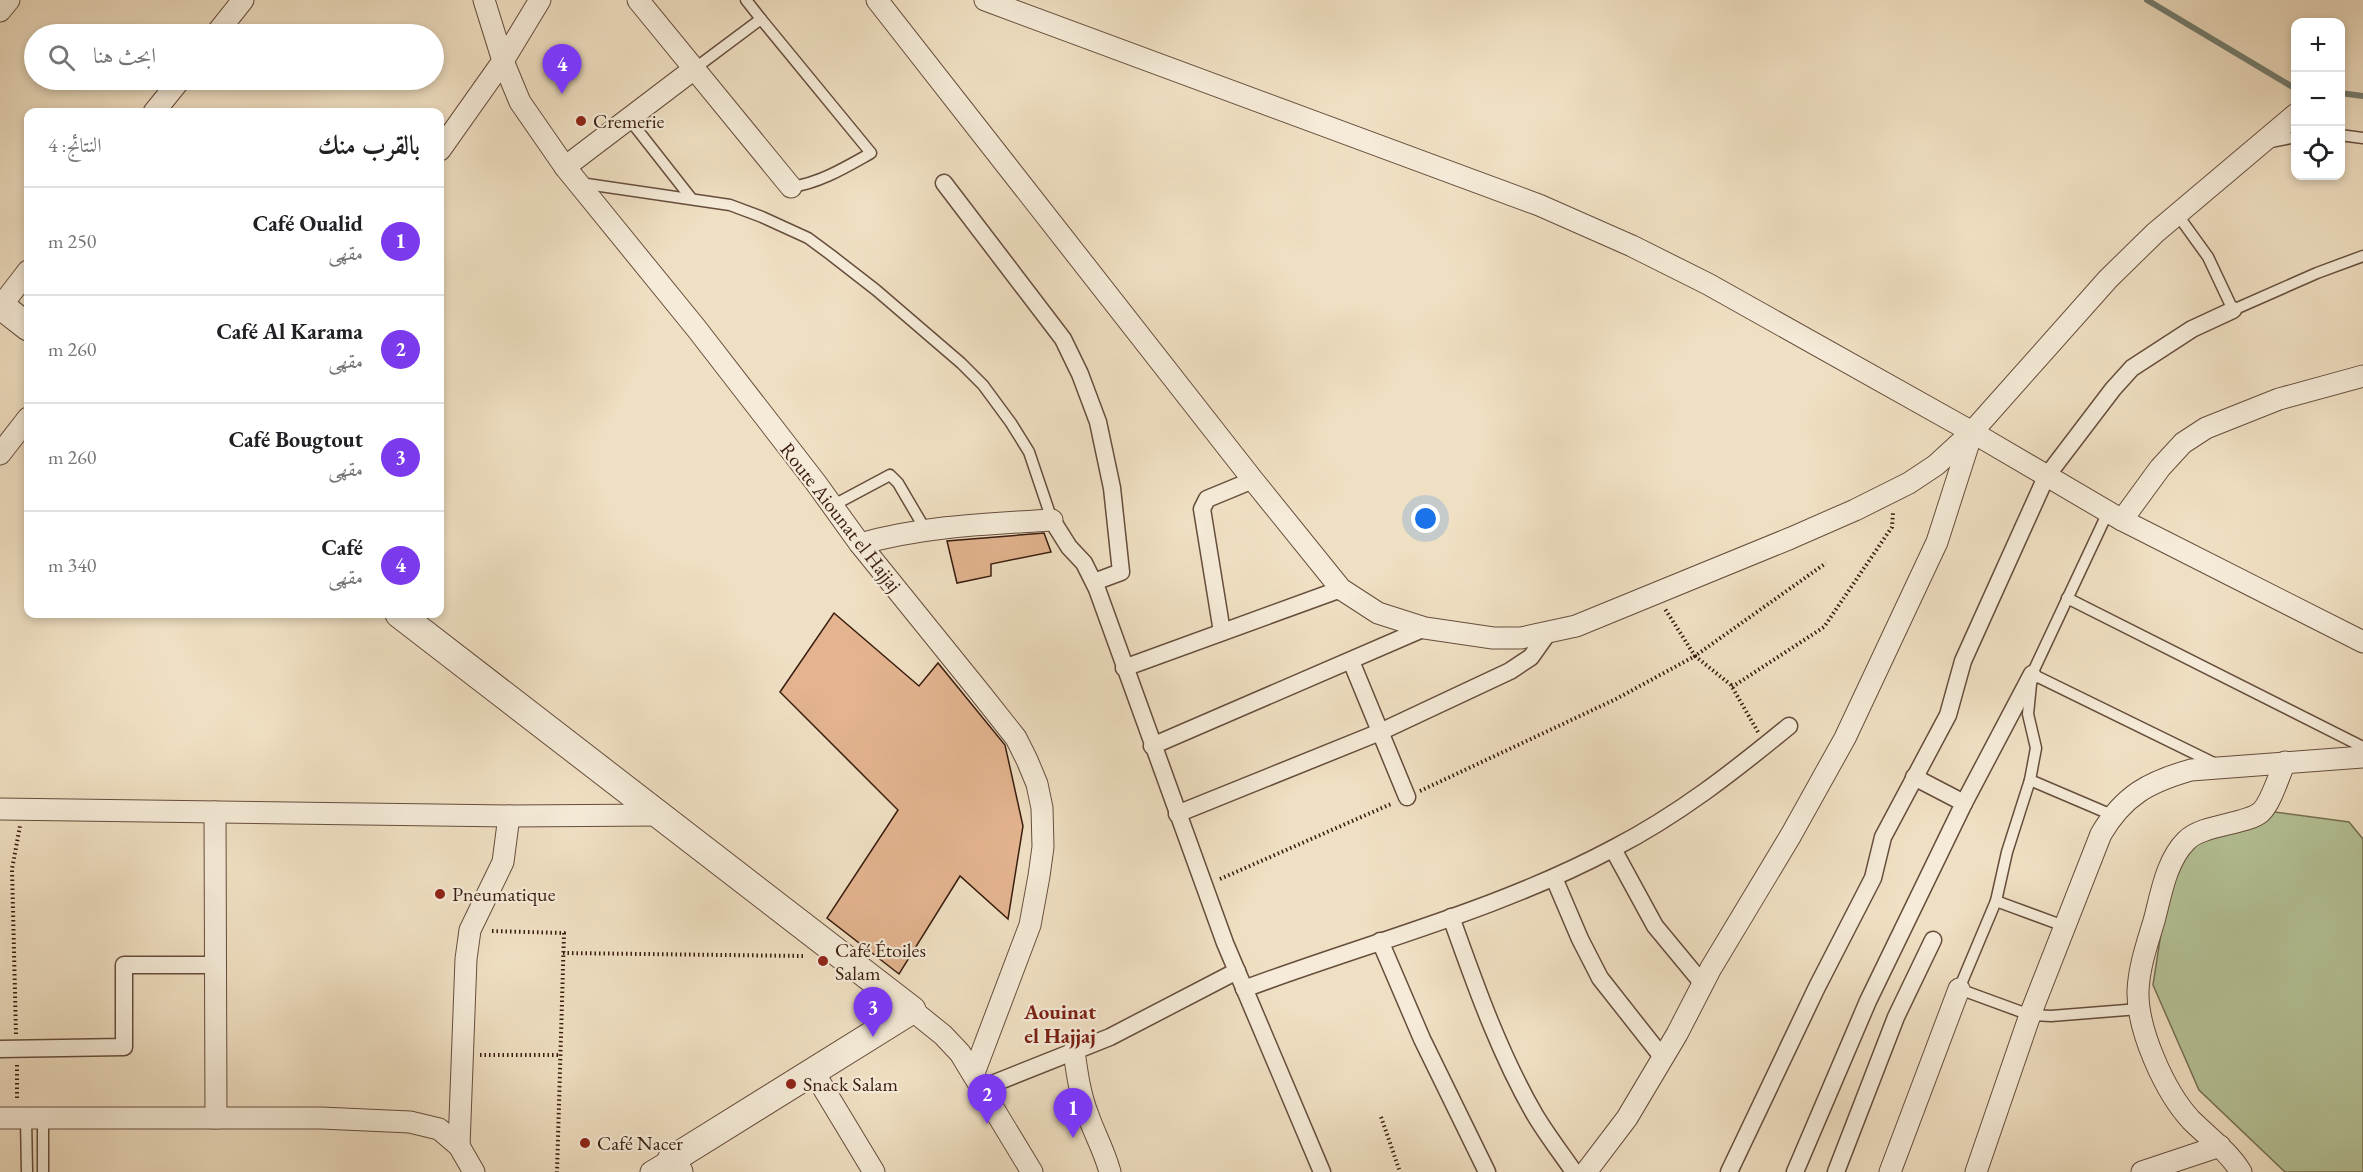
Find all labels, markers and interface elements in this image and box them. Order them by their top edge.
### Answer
map controls [2291,18,2345,180]
button: + [2291,18,2345,72]
search box [24,24,444,90]
icon: search [45,41,78,74]
text: ابحث هنا [93,41,156,70]
pin: 4 [542,44,582,94]
button: − [2291,72,2345,126]
place label: Cremerie [593,108,665,134]
marker: Cremerie [574,114,588,128]
button: locate [2291,126,2345,180]
text: بالقرب منك [318,128,420,162]
text: النتائج: 4 [48,132,102,158]
text: Café Oualid [253,209,363,238]
text: 250 m [48,228,96,254]
text: 1 [395,228,406,254]
text: مقهى [328,240,363,266]
text: Café Al Karama [216,317,363,346]
text: 260 m [48,336,96,362]
text: 2 [395,336,406,362]
text: مقهى [328,348,363,374]
text: Café Bougtout [229,425,363,454]
street label: Route Aiounat el Hajjaj [775,437,907,597]
text: 260 m [48,444,96,470]
text: 3 [395,444,406,470]
text: مقهى [328,456,363,482]
your location [1411,504,1440,533]
text: Café [321,533,363,562]
text: 340 m [48,552,96,578]
text: 4 [395,552,406,578]
text: مقهى [328,564,363,590]
place label: Pneumatique [452,881,556,907]
marker: Pneumatique [433,887,447,901]
place label: Café Étoiles Salam [835,937,926,986]
marker: Café Étoiles Salam [816,954,830,968]
pin: 3 [854,988,892,1037]
district label: Aouinat el Hajjaj [1023,998,1096,1049]
place label: Snack Salam [803,1071,898,1097]
pin: 2 [968,1074,1006,1124]
marker: Snack Salam [784,1077,798,1091]
pin: 1 [1054,1088,1092,1138]
place label: Café Nacer [597,1130,683,1156]
marker: Café Nacer [578,1136,592,1150]

